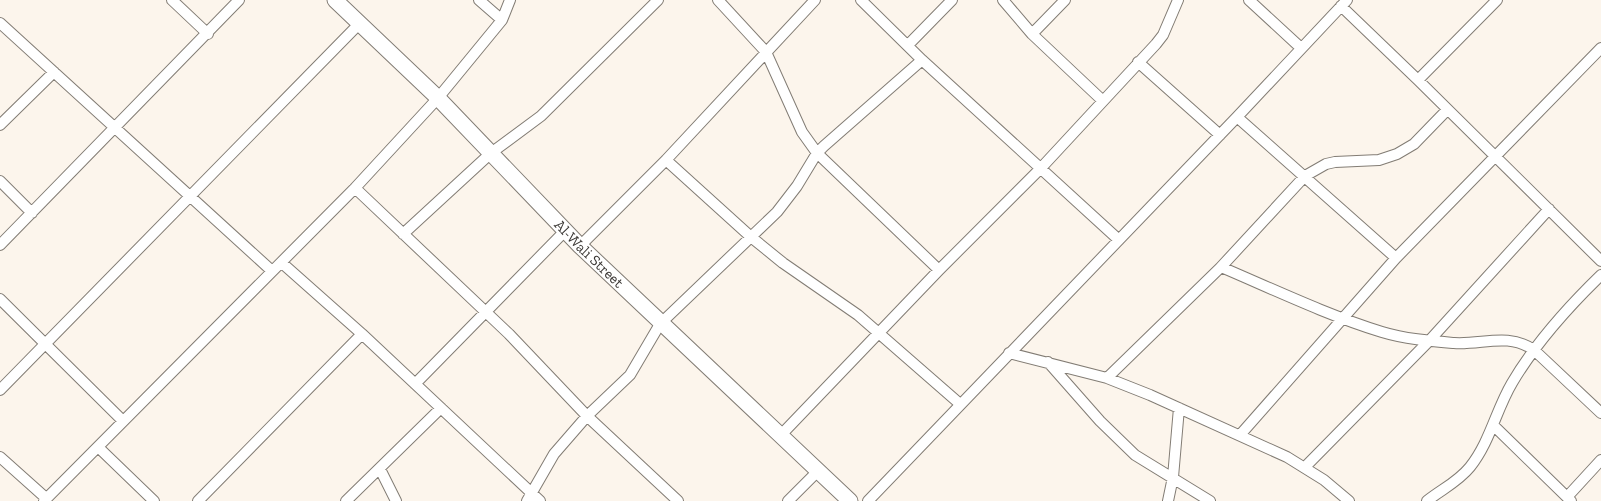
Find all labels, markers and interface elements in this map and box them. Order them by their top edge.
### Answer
street label: Al-Wali Street [551,216,628,292]

